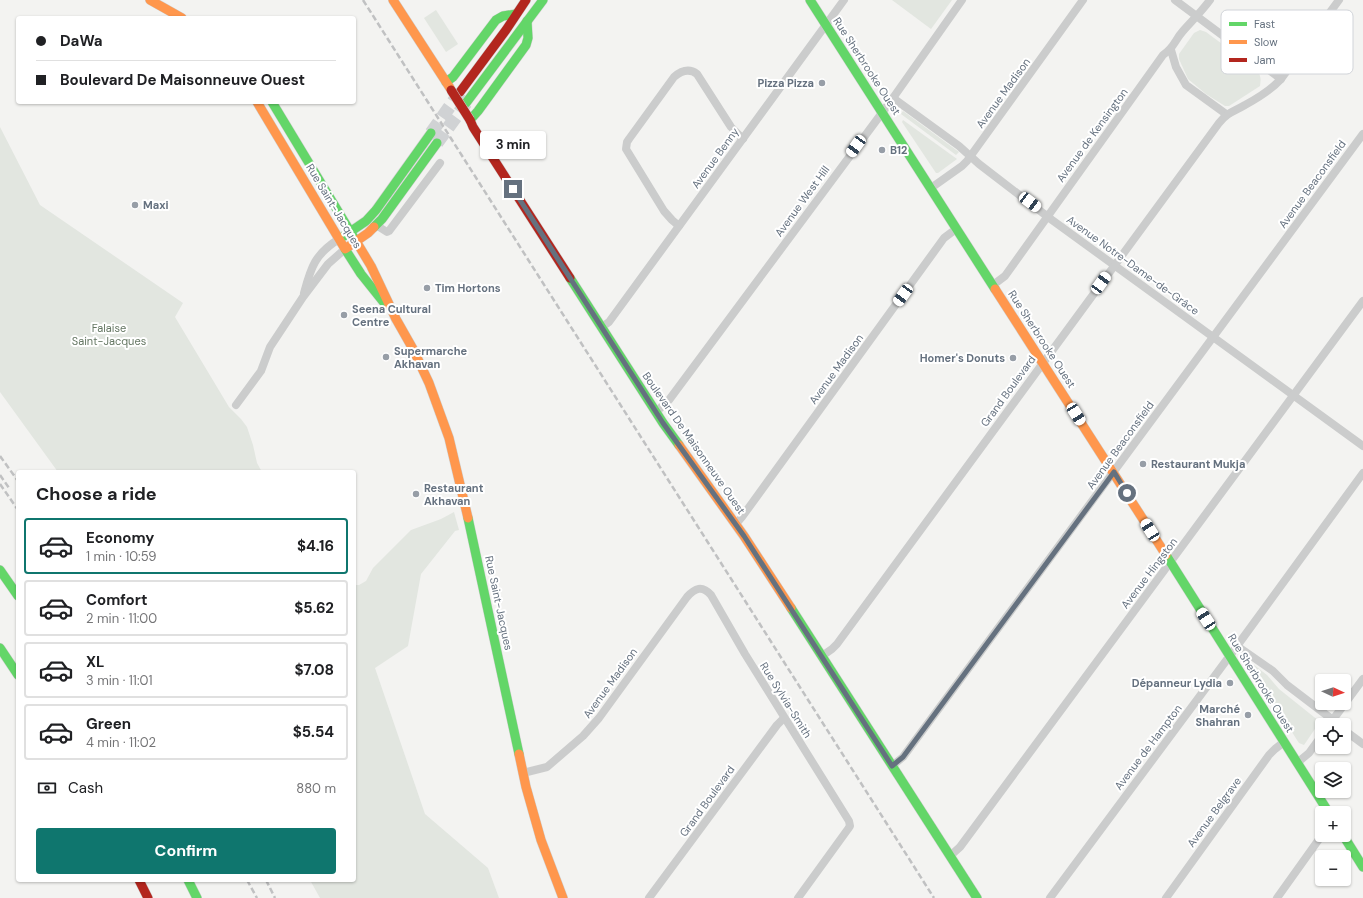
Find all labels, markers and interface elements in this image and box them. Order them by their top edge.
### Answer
legend [1221,10,1353,74]
street label: Rue Sherbrooke Ouest [830,14,904,118]
text: Fast [1254,17,1275,31]
text: DaWa [60,31,103,51]
text: Slow [1254,35,1278,49]
text: Jam [1254,53,1275,67]
street label: Avenue Madison [973,55,1033,131]
text: Boulevard De Maisonneuve Ouest [60,70,305,90]
place label: Pizza Pizza [757,76,814,90]
marker: Pizza Pizza [817,78,827,88]
street label: Avenue de Kensington [1053,85,1131,185]
street label: Avenue Benny [688,125,742,191]
callout: 3 min [480,131,546,159]
car [844,133,868,159]
text: 3 min [496,136,530,153]
street label: Avenue Beaconsfield [1275,137,1349,231]
place label: B12 [890,143,907,157]
marker: B12 [877,145,887,155]
street label: Rue Saint-Jacques [303,161,365,251]
street label: Avenue West Hill [772,163,832,239]
route end [504,180,522,198]
car [1017,190,1043,214]
place label: Maxi [143,198,169,212]
marker: Maxi [130,200,140,210]
street label: Avenue Notre-Dame-de-Grâce [1064,212,1202,318]
car [1089,270,1113,296]
place label: Tim Hortons [435,281,501,295]
car [891,282,915,308]
marker: Tim Hortons [422,283,432,293]
street label: Rue Sherbrooke Ouest [1005,287,1079,391]
place label: Seena Cultural Centre [352,302,431,329]
marker: Seena Cultural Centre [339,310,349,320]
park label: Falaise Saint-Jacques [72,321,146,348]
street label: Avenue Madison [806,331,866,407]
place label: Supermarche Akhavan [394,344,467,371]
place label: Homer's Donuts [920,351,1005,365]
marker: Supermarche Akhavan [381,352,391,362]
street label: Grand Boulevard [977,353,1039,429]
marker: Homer's Donuts [1008,353,1018,363]
street label: Boulevard De Maisonneuve Ouest [639,369,749,517]
street label: Avenue Beaconsfield [1083,398,1157,492]
car [1065,401,1087,427]
place label: Restaurant Mukja [1151,457,1245,471]
marker: Restaurant Mukja [1138,459,1148,469]
place label: Restaurant Akhavan [424,481,484,508]
text: Choose a ride [36,482,157,506]
route start [1118,484,1136,502]
marker: Restaurant Akhavan [411,489,421,499]
car [1139,517,1161,543]
icon: car [38,528,74,564]
text: Economy [86,528,154,548]
street label: Avenue Hingston [1118,535,1180,611]
text: $4.16 [297,536,334,556]
text: 1 min · 10:59 [86,548,156,565]
street label: Rue Saint-Jacques [482,554,516,652]
icon: car [38,590,74,626]
text: Comfort [86,590,147,610]
text: $5.62 [294,598,334,618]
car [1194,606,1218,632]
text: 2 min · 11:00 [86,610,157,627]
street label: Rue Sherbrooke Ouest [1225,631,1297,735]
street label: Avenue Madison [580,645,640,721]
icon: car [38,652,74,688]
text: XL [86,652,104,672]
street label: Rue Sylvia-Smith [757,659,815,741]
text: $7.08 [295,660,334,680]
text: 3 min · 11:01 [86,672,152,689]
north arrow [1315,674,1351,710]
map controls [1315,674,1351,886]
place label: Dépanneur Lydia [1132,676,1222,690]
marker: Dépanneur Lydia [1225,678,1235,688]
street label: Avenue de Hampton [1111,702,1185,792]
place label: Marché Shahran [1196,702,1240,729]
marker: Marché Shahran [1243,710,1253,720]
icon: car [38,714,74,750]
text: Green [86,714,131,734]
button: locate [1315,718,1351,754]
text: $5.54 [293,722,334,742]
text: 4 min · 11:02 [86,734,156,751]
button: layers [1315,762,1351,798]
street label: Grand Boulevard [676,763,738,839]
street label: Avenue Belgrave [1184,774,1244,850]
icon: cash [36,777,58,799]
text: Cash [68,778,103,798]
text: 880 m [296,780,336,797]
button: + [1315,806,1351,842]
button: Confirm [36,828,336,874]
button: − [1315,850,1351,886]

